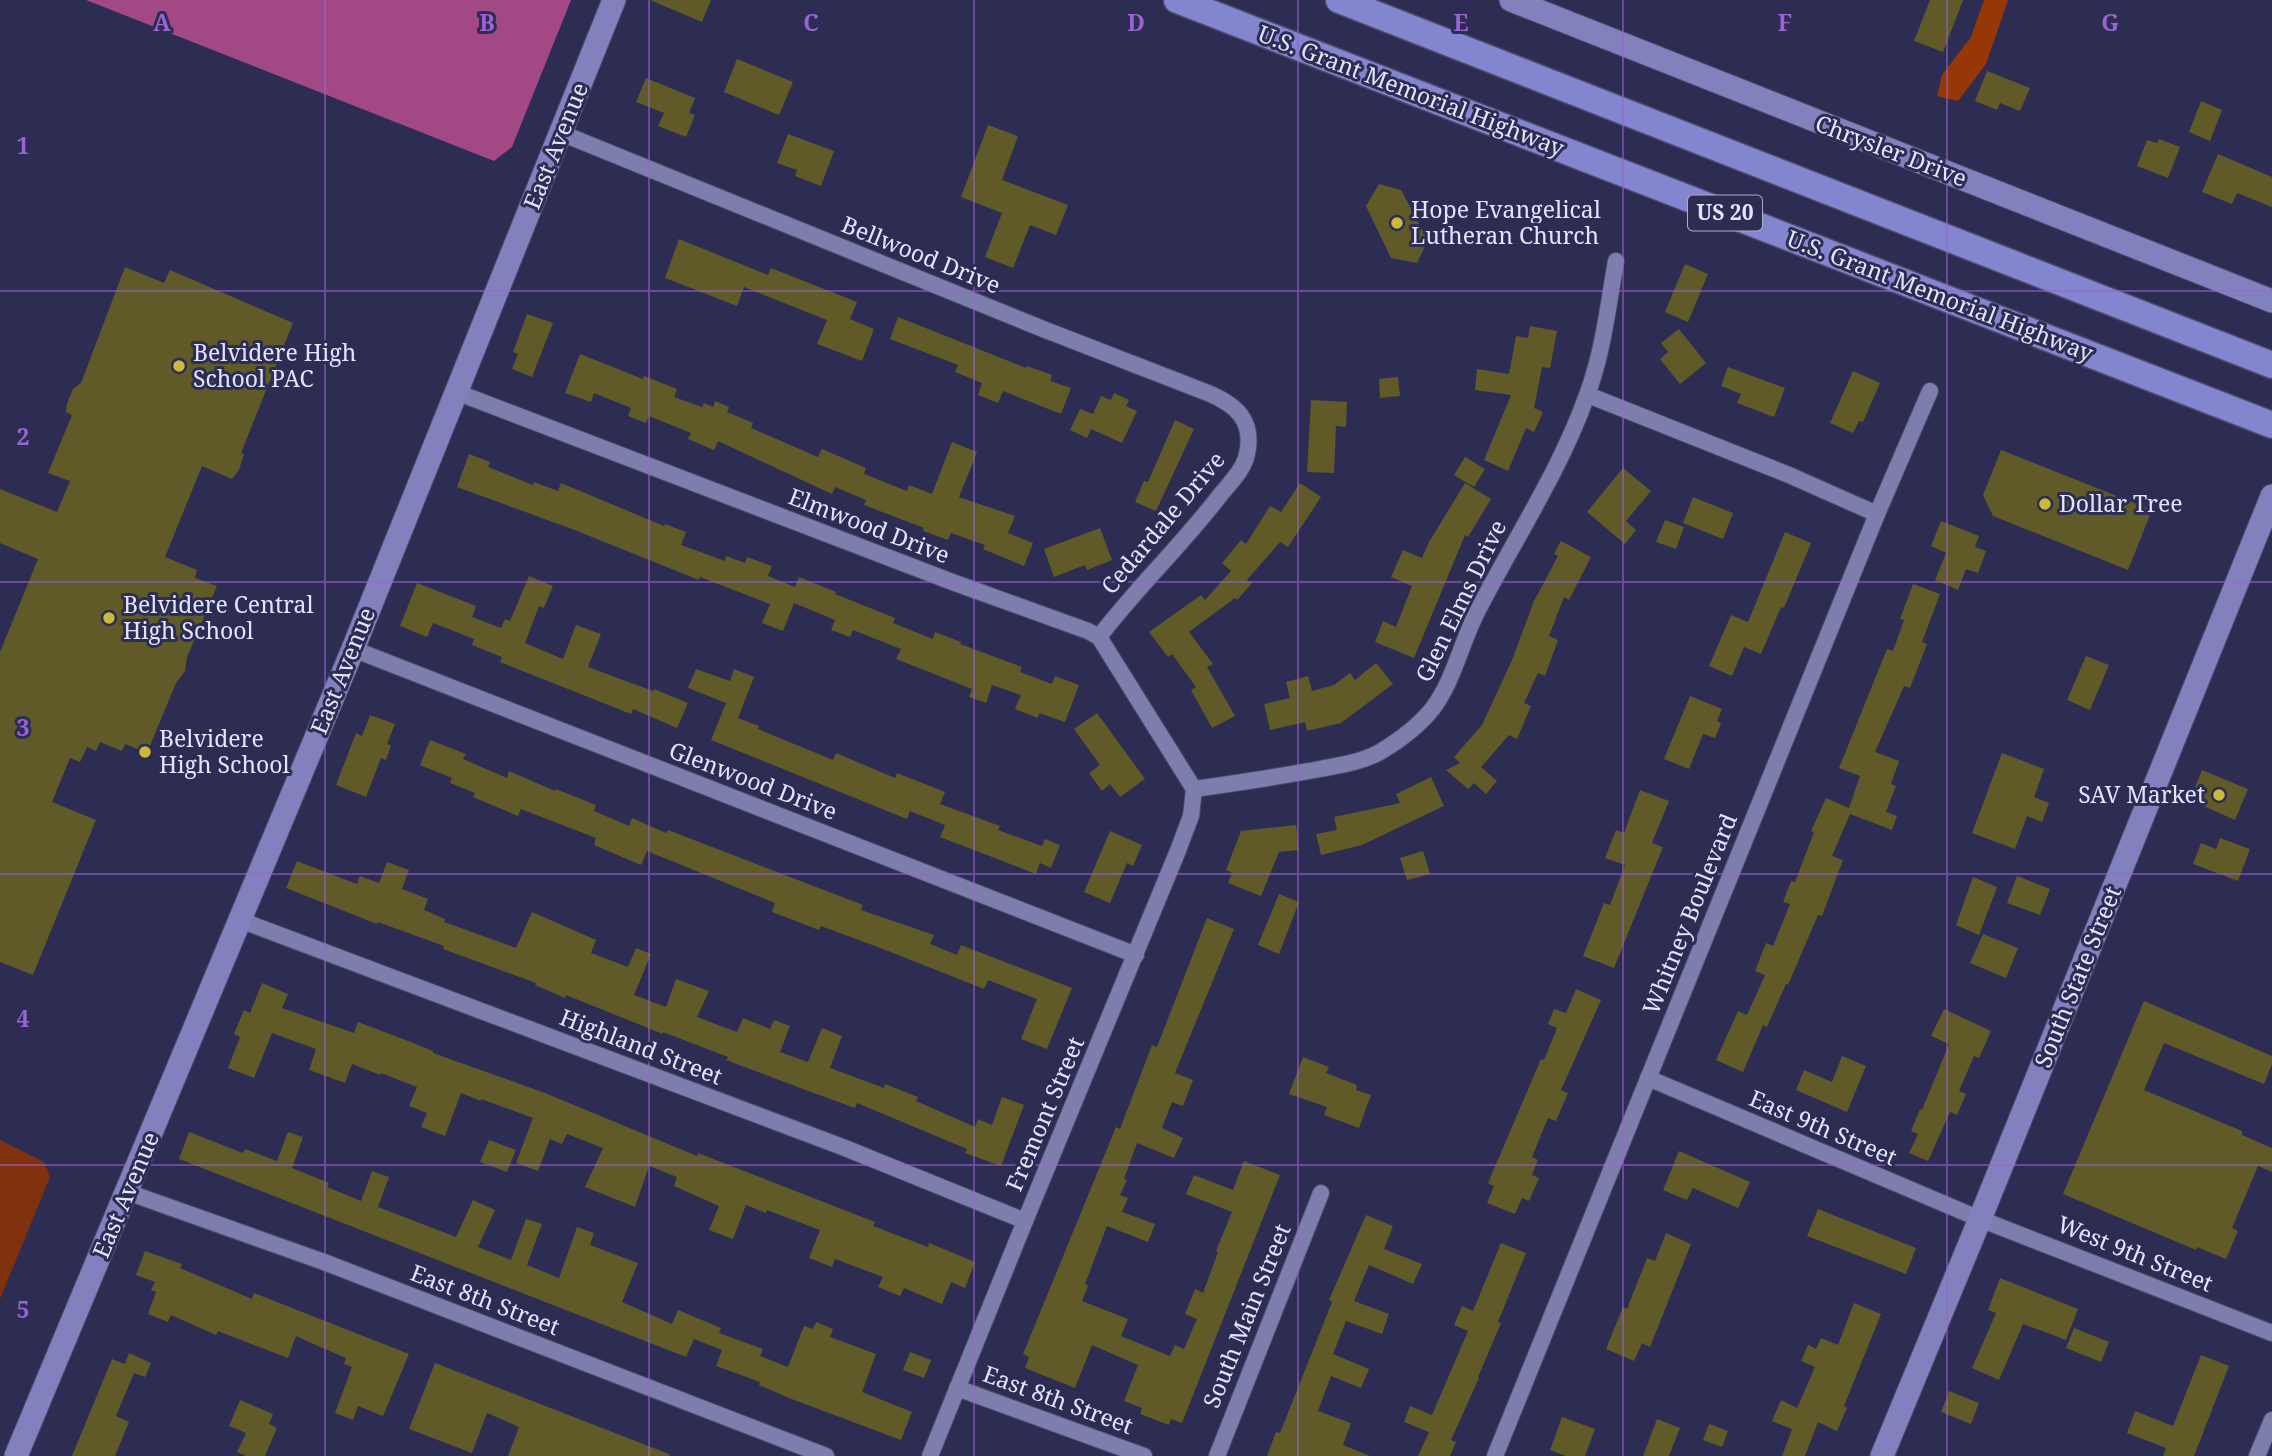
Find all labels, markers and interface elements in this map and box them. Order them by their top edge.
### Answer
text: A [153,6,171,38]
text: B [479,6,495,38]
text: C [803,6,819,38]
text: D [1127,6,1145,38]
text: E [1453,6,1469,38]
text: F [1778,6,1792,38]
text: G [2101,6,2119,38]
street label: U.S. Grant Memorial Highway [1254,17,1569,163]
street label: East Avenue [515,78,595,214]
street label: Chrysler Drive [1811,107,1972,194]
text: 1 [17,129,30,161]
place label: Hope Evangelical Lutheran Church [1411,193,1601,251]
road number: US 20 [1688,196,1762,230]
street label: Bellwood Drive [837,208,1006,300]
marker: Hope Evangelical Lutheran Church [1389,215,1405,231]
street label: U.S. Grant Memorial Highway [1783,222,2098,368]
place label: Belvidere High School PAC [193,336,356,394]
marker: Belvidere High School PAC [171,358,187,374]
text: 2 [17,420,30,452]
street label: Cedardale Drive [1093,444,1231,601]
street label: Elmwood Drive [784,480,955,571]
place label: Dollar Tree [2059,487,2183,519]
marker: Dollar Tree [2037,496,2053,512]
street label: Glen Elms Drive [1407,514,1513,687]
place label: Belvidere Central High School [123,588,314,646]
street label: East Avenue [302,603,382,739]
marker: Belvidere Central High School [101,610,117,626]
text: 3 [17,711,30,743]
place label: Belvidere High School [159,722,290,780]
street label: Glenwood Drive [665,733,842,827]
marker: Belvidere High School [137,744,153,760]
place label: SAV Market [2078,778,2205,810]
marker: SAV Market [2211,787,2227,803]
street label: Whitney Boulevard [1634,808,1744,1019]
street label: South State Street [2026,881,2128,1072]
street label: Highland Street [555,1000,727,1092]
text: 4 [17,1002,30,1034]
street label: Fremont Street [997,1032,1091,1196]
street label: East 9th Street [1745,1082,1902,1173]
street label: East Avenue [84,1127,166,1263]
street label: West 9th Street [2053,1207,2218,1299]
street label: South Main Street [1195,1219,1298,1412]
street label: East 8th Street [406,1256,565,1342]
text: 5 [17,1293,30,1325]
street label: East 8th Street [979,1357,1138,1441]

